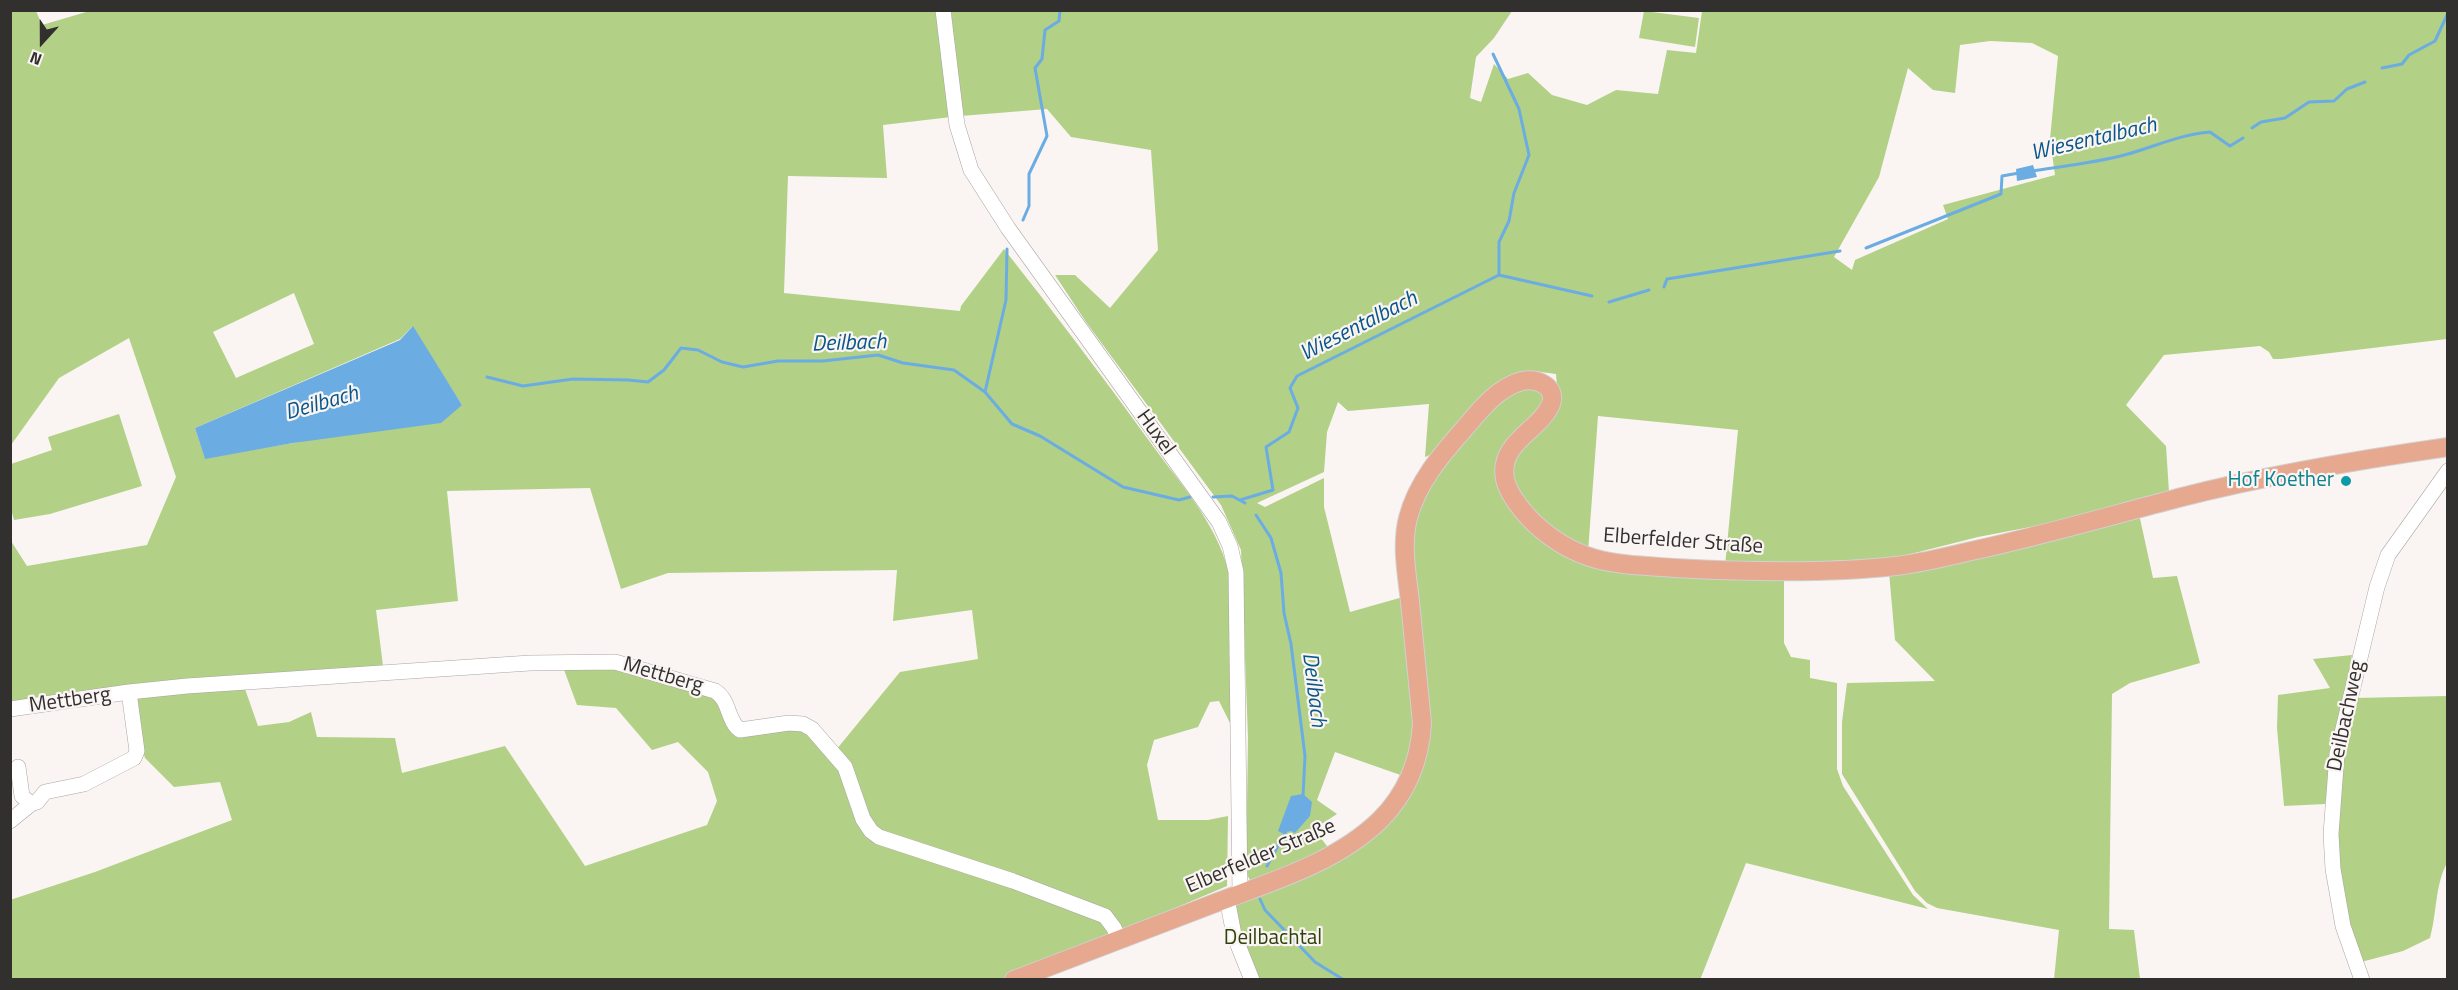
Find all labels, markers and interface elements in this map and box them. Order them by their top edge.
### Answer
north arrow [12,12,72,72]
text: N [26,46,45,72]
water label: Wiesentalbach [2029,113,2159,167]
water label: Wiesentalbach [1296,286,1422,368]
water label: Deilbach [811,330,887,358]
water label: Deilbach [282,381,362,427]
street label: Huxel [1130,405,1180,461]
place label: Hof Koether [2227,468,2334,494]
marker: Hof Koether [2339,474,2353,488]
street label: Elberfelder Straße [1602,524,1764,560]
water label: Deilbach [1295,651,1331,729]
street label: Mettberg [620,653,706,699]
street label: Deilbachweg [2323,658,2371,774]
street label: Mettberg [27,683,113,719]
street label: Elberfelder Straße [1182,814,1340,900]
park label: Deilbachtal [1224,926,1322,952]

